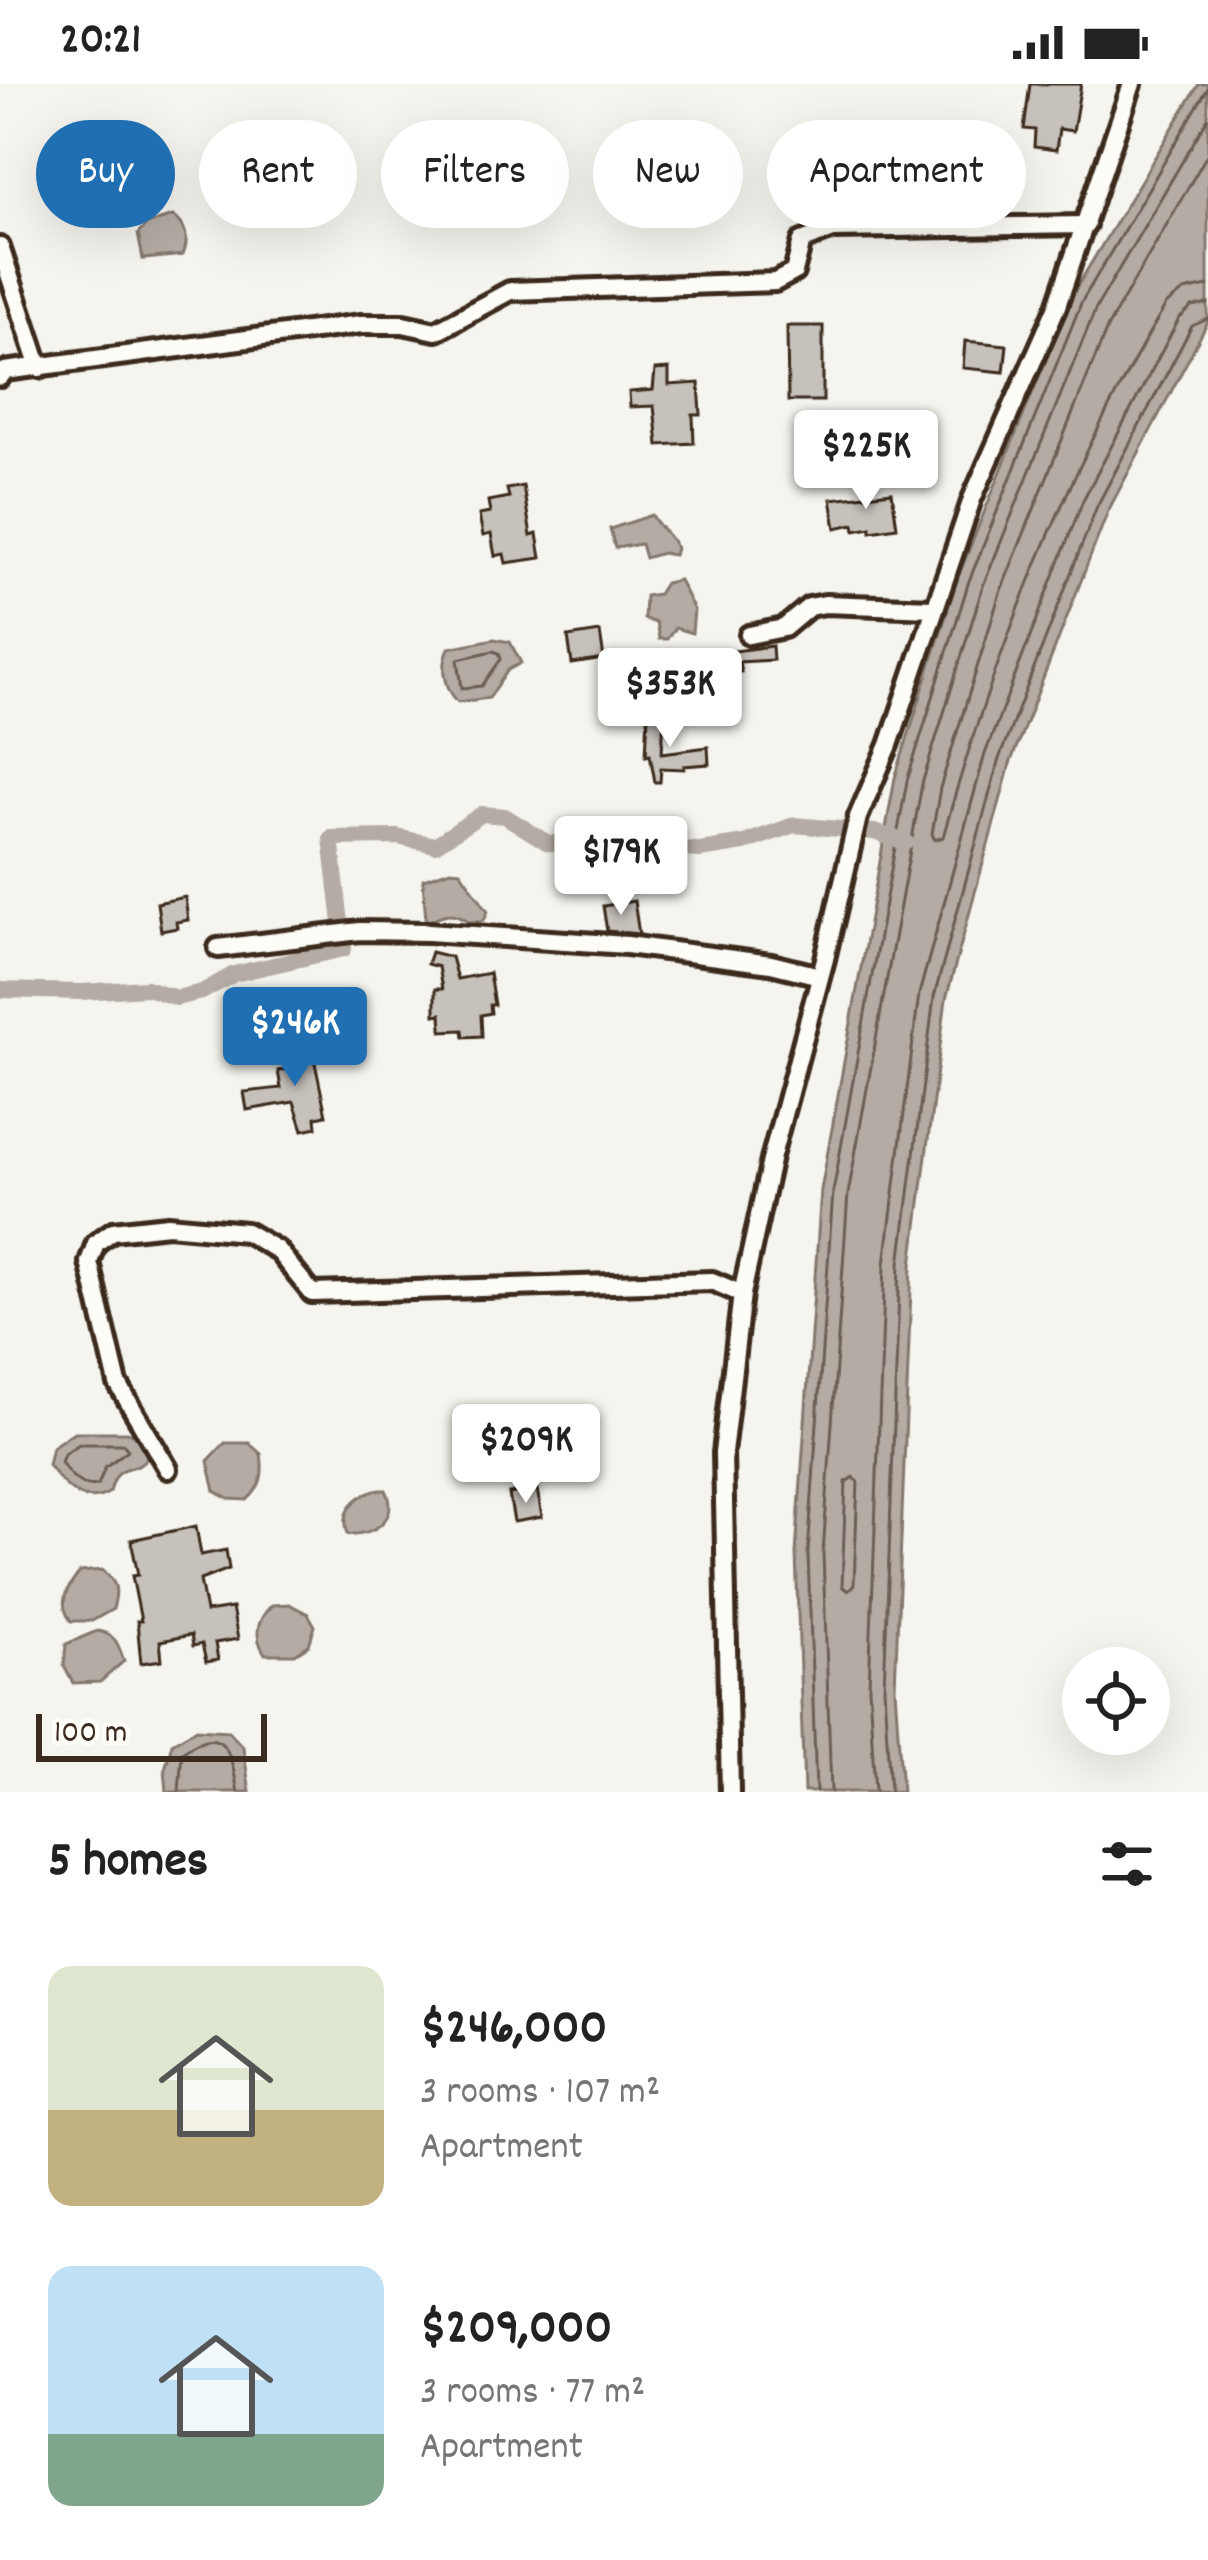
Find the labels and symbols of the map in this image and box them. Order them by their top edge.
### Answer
pin: $225K [782,410,950,512]
pin: $353K [586,648,754,750]
pin: $179K [537,816,705,918]
pin: $246K [211,987,379,1089]
pin: $209K [442,1404,610,1506]
scale bar [36,1708,267,1761]

